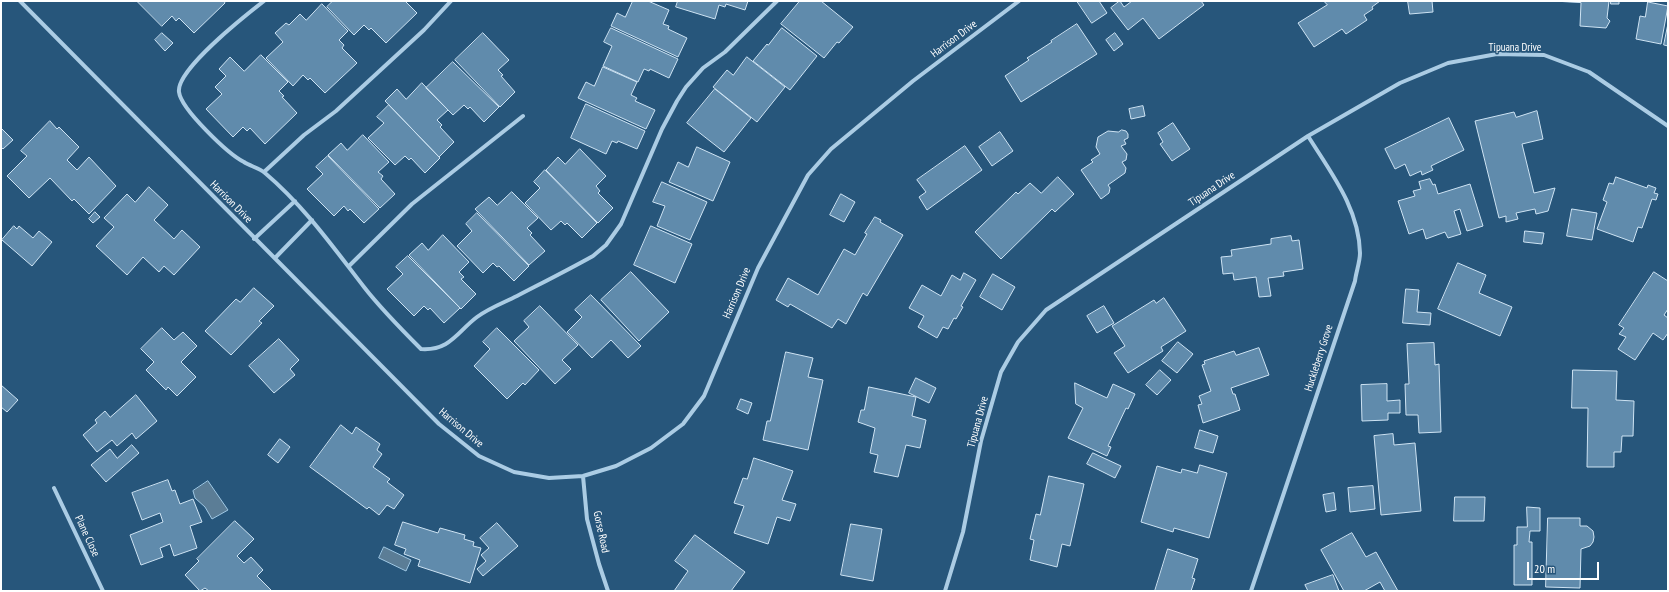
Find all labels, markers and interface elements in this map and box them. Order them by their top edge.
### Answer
street label: Harrison Drive [928,17,980,61]
street label: Tipuana Drive [1489,41,1541,55]
street label: Tipuana Drive [1186,169,1238,209]
street label: Harrison Drive [207,178,255,226]
street label: Harrison Drive [720,265,754,321]
street label: Huckleberry Grove [1302,323,1336,393]
street label: Tipuana Drive [965,395,991,449]
street label: Harrison Drive [436,405,486,451]
street label: Gorse Road [590,510,612,554]
street label: Plane Close [72,513,102,559]
scale bar [1529,554,1601,580]
text: 20 m [1534,561,1555,576]

